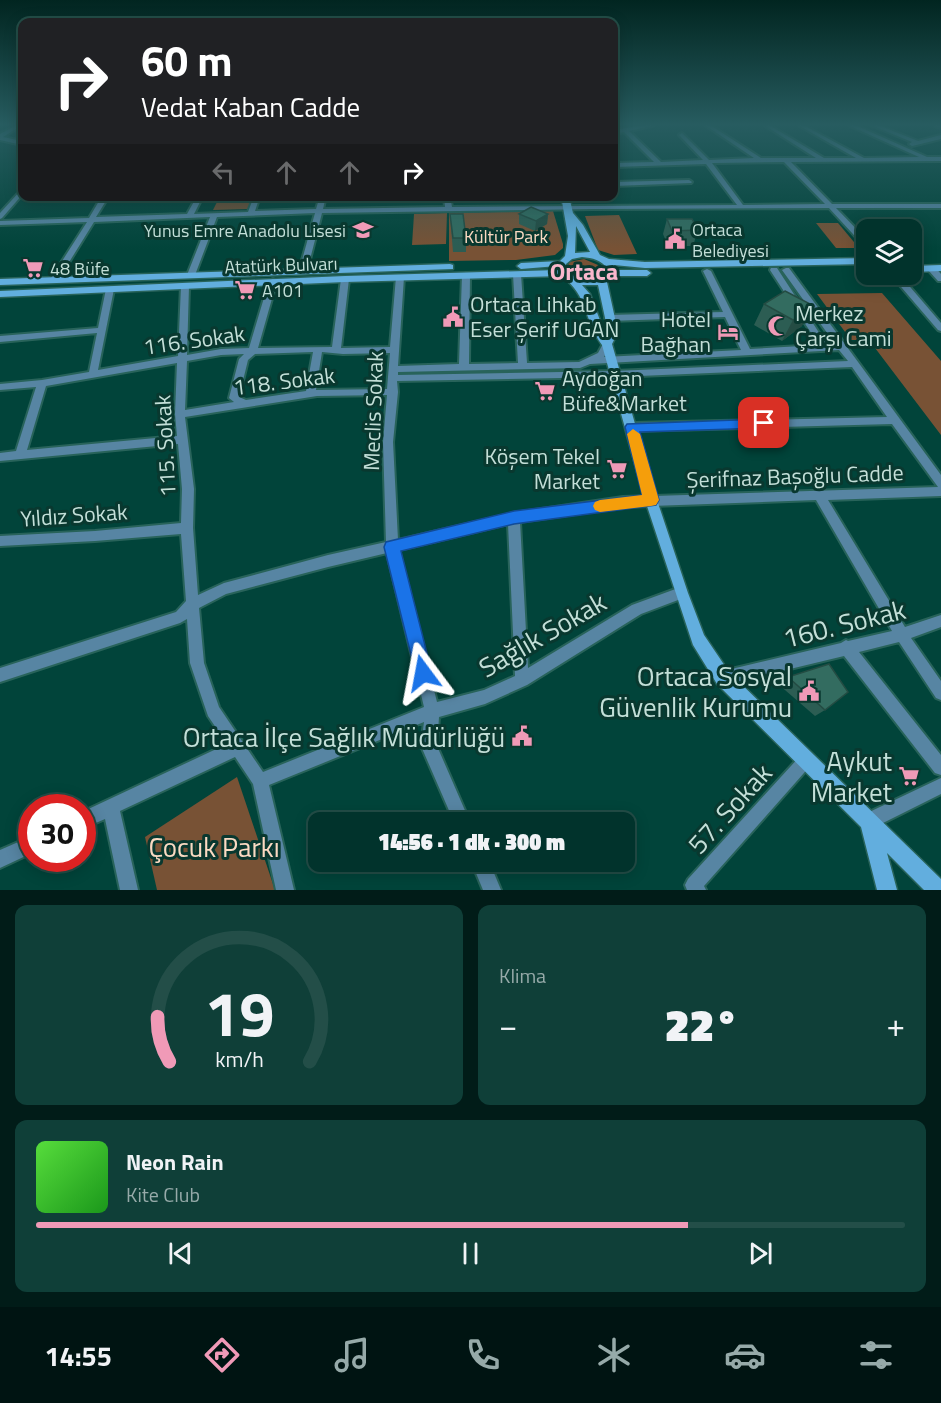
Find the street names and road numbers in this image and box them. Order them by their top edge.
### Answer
street label: Atatürk Bulvarı [224,250,338,280]
street label: 116. Sokak [141,316,247,364]
street label: Meclis Sokak [354,350,392,471]
street label: 118. Sokak [231,358,337,404]
street label: 115. Sokak [145,394,185,498]
street label: Şerifnaz Başoğlu Cadde [686,455,904,497]
street label: Yıldız Sokak [19,494,129,536]
street label: Sağlık Sokak [471,581,613,687]
street label: 160. Sokak [778,588,910,658]
street label: 57. Sokak [677,753,781,863]

